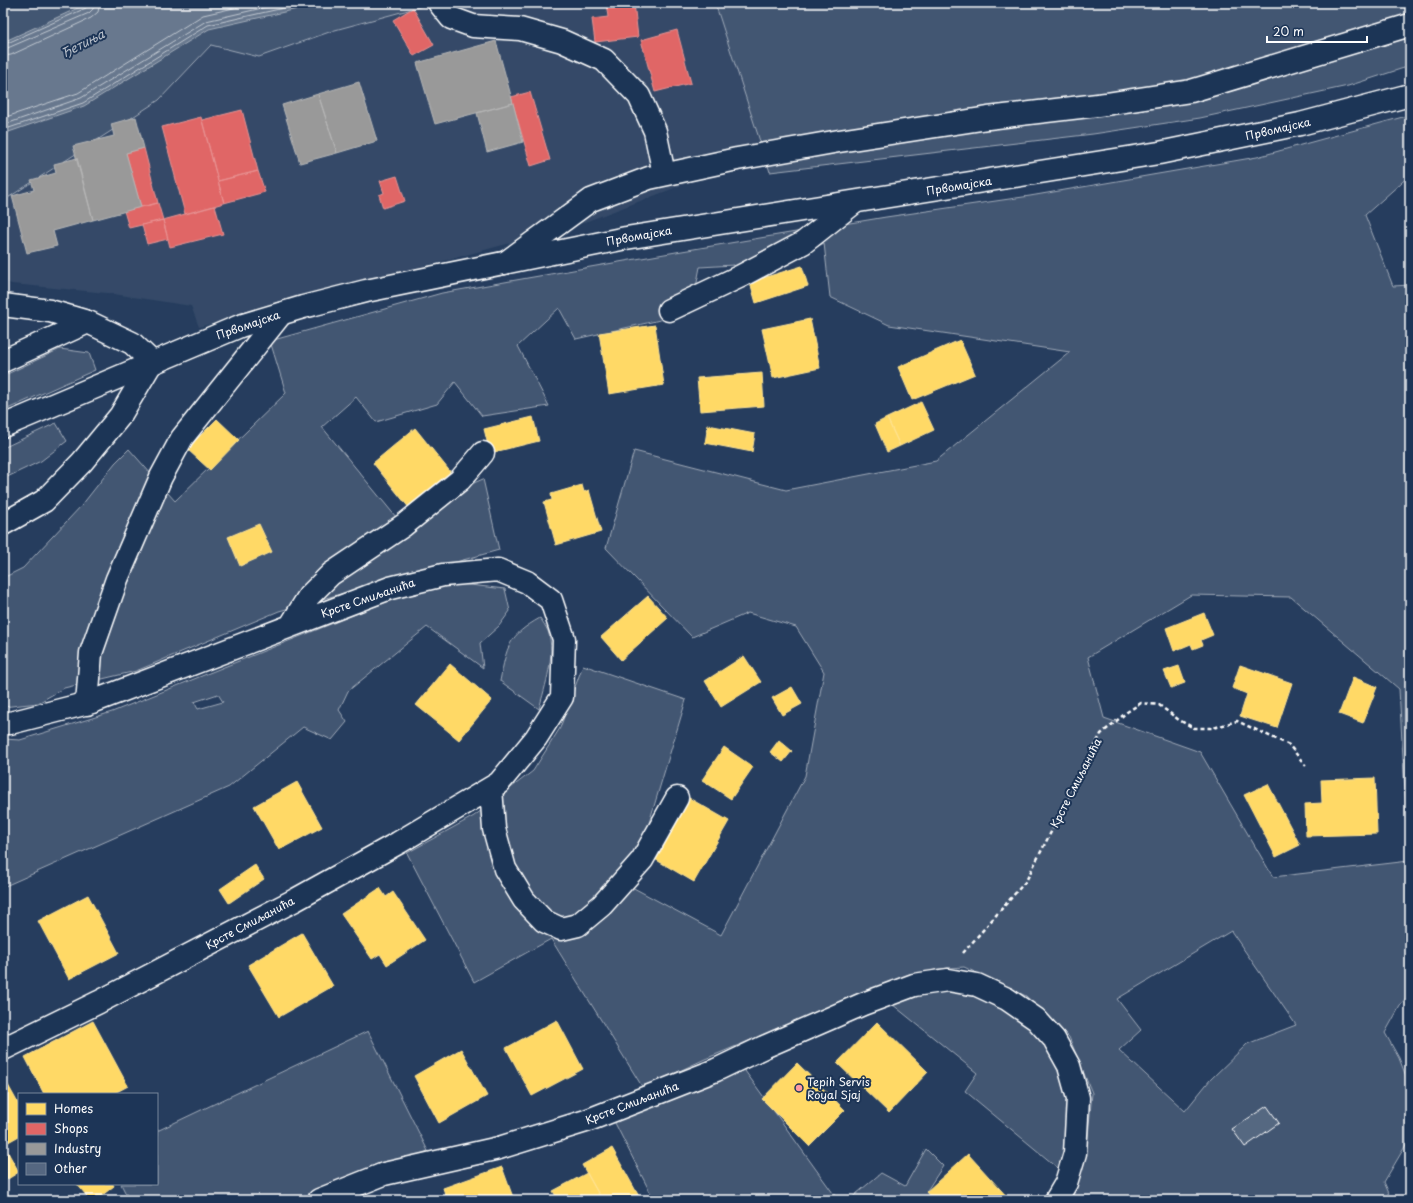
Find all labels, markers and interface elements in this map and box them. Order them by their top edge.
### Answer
scale bar [1267,18,1367,44]
text: 20 m [1273,22,1304,40]
water label: Ђетиња [58,24,108,62]
street label: Првомајска [1244,113,1312,144]
street label: Првомајска [925,172,993,199]
street label: Првомајска [605,221,673,250]
street label: Првомајска [214,306,282,343]
street label: Крсте Смиљанића [319,573,417,622]
street label: Крсте Смиљанића [1046,735,1106,831]
street label: Крсте Смиљанића [202,892,297,953]
place label: Tepih Servis Royal Sjaj [807,1073,870,1103]
street label: Крсте Смиљанића [583,1077,681,1128]
marker: Tepih Servis Royal Sjaj [794,1083,804,1093]
legend [18,1093,158,1185]
text: Homes [54,1099,93,1117]
text: Shops [54,1119,89,1137]
text: Industry [54,1139,102,1157]
text: Other [54,1159,87,1177]

